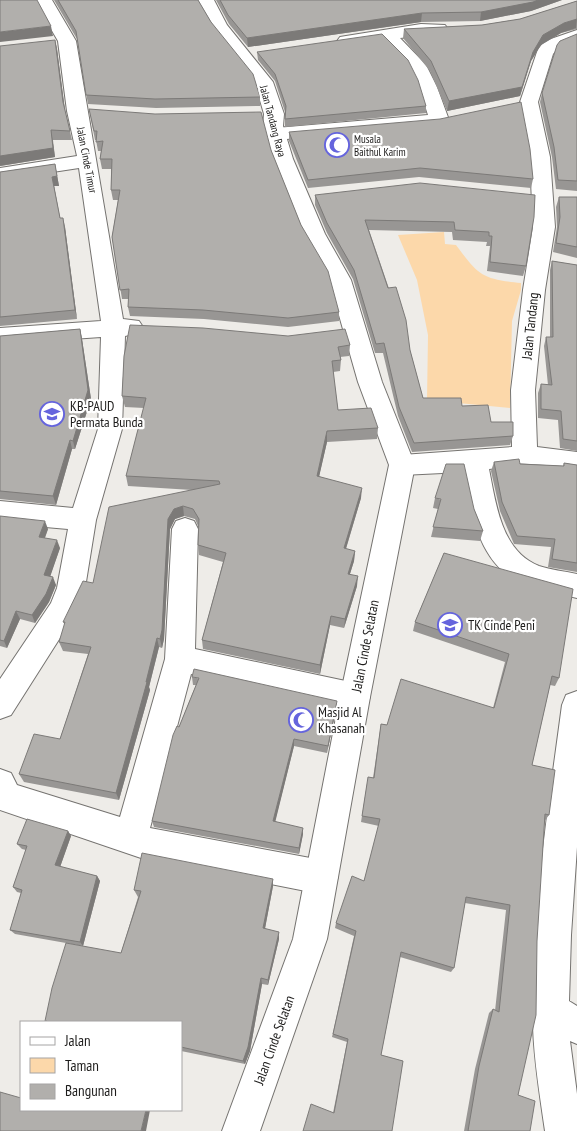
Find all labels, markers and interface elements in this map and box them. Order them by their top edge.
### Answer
street label: Jalan Tandang Raya [256,83,289,158]
street label: Jalan Cinde Timur [74,125,100,194]
mosque icon: Musala Baithul Karim [324,132,350,158]
place label: Musala Baithul Karim [354,132,406,159]
street label: Jalan Tandang [517,292,542,361]
place label: KB-PAUD Permata Bunda [70,397,143,431]
school or university icon: KB-PAUD Permata Bunda [39,401,65,427]
street label: Jalan Cinde Selatan [347,598,383,695]
school or university icon: TK Cinde Peni [437,612,463,638]
place label: TK Cinde Peni [468,616,535,634]
place label: Masjid Al Khasanah [318,703,365,737]
mosque icon: Masjid Al Khasanah [288,707,314,733]
street label: Jalan Cinde Selatan [249,993,298,1088]
legend [20,1021,182,1111]
text: Jalan [64,1031,91,1050]
text: Taman [65,1056,99,1075]
text: Bangunan [65,1081,117,1100]

